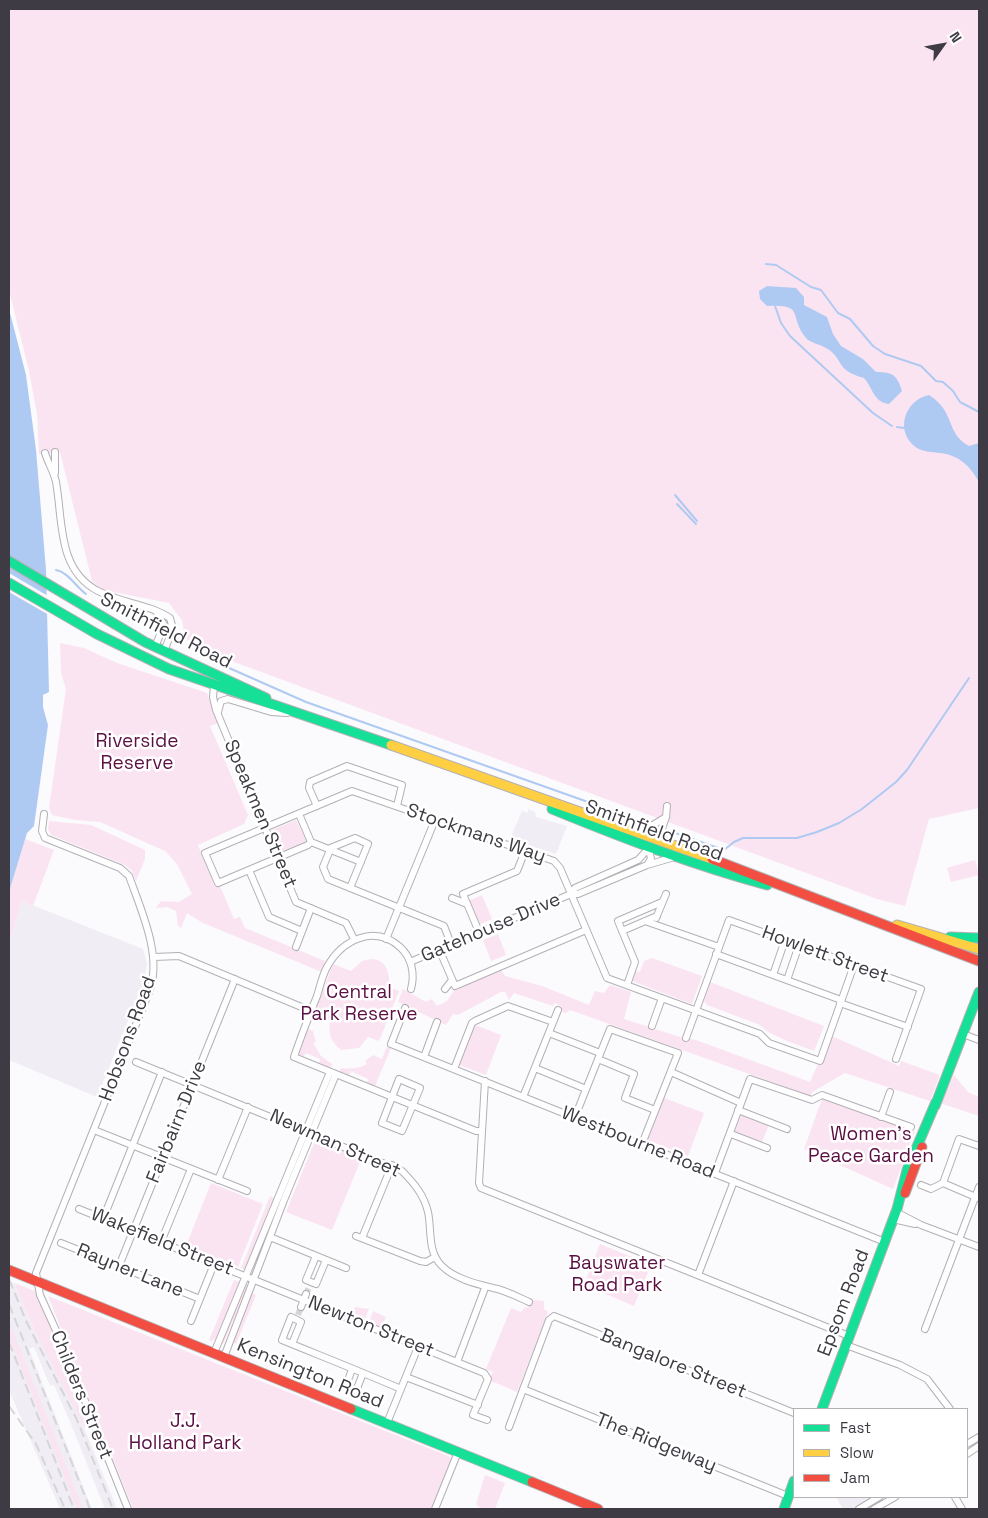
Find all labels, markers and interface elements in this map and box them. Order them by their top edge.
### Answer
north arrow [918,20,968,70]
text: N [946,28,966,46]
street label: Smithfield Road [96,588,236,674]
park label: Riverside Reserve [96,731,178,775]
street label: Speakmen Street [219,737,301,891]
street label: Smithfield Road [582,795,726,867]
street label: Stockmans Way [403,799,549,869]
street label: Gatehouse Drive [418,888,564,968]
street label: Howlett Street [759,922,891,988]
street label: Hobsons Road [95,973,161,1105]
park label: Central Park Reserve [300,982,418,1026]
street label: Fairbairn Drive [142,1058,212,1186]
street label: Westbourne Road [558,1102,718,1184]
street label: Newman Street [266,1105,404,1183]
park label: Women's Peace Garden [808,1124,934,1168]
street label: Wakefield Street [87,1203,237,1281]
street label: Rayner Lane [73,1239,187,1303]
street label: Epsom Road [813,1246,875,1360]
park label: Bayswater Road Park [569,1253,665,1297]
street label: Newton Street [305,1291,437,1363]
street label: Bangalore Street [597,1324,749,1404]
street label: Childers Street [45,1327,117,1463]
street label: Kensington Road [233,1334,387,1414]
street label: The Ridgeway [592,1408,720,1478]
legend [793,1408,968,1498]
park label: J.J. Holland Park [129,1411,241,1455]
text: Fast [840,1418,871,1437]
text: Slow [840,1443,874,1462]
text: Jam [840,1468,870,1487]

